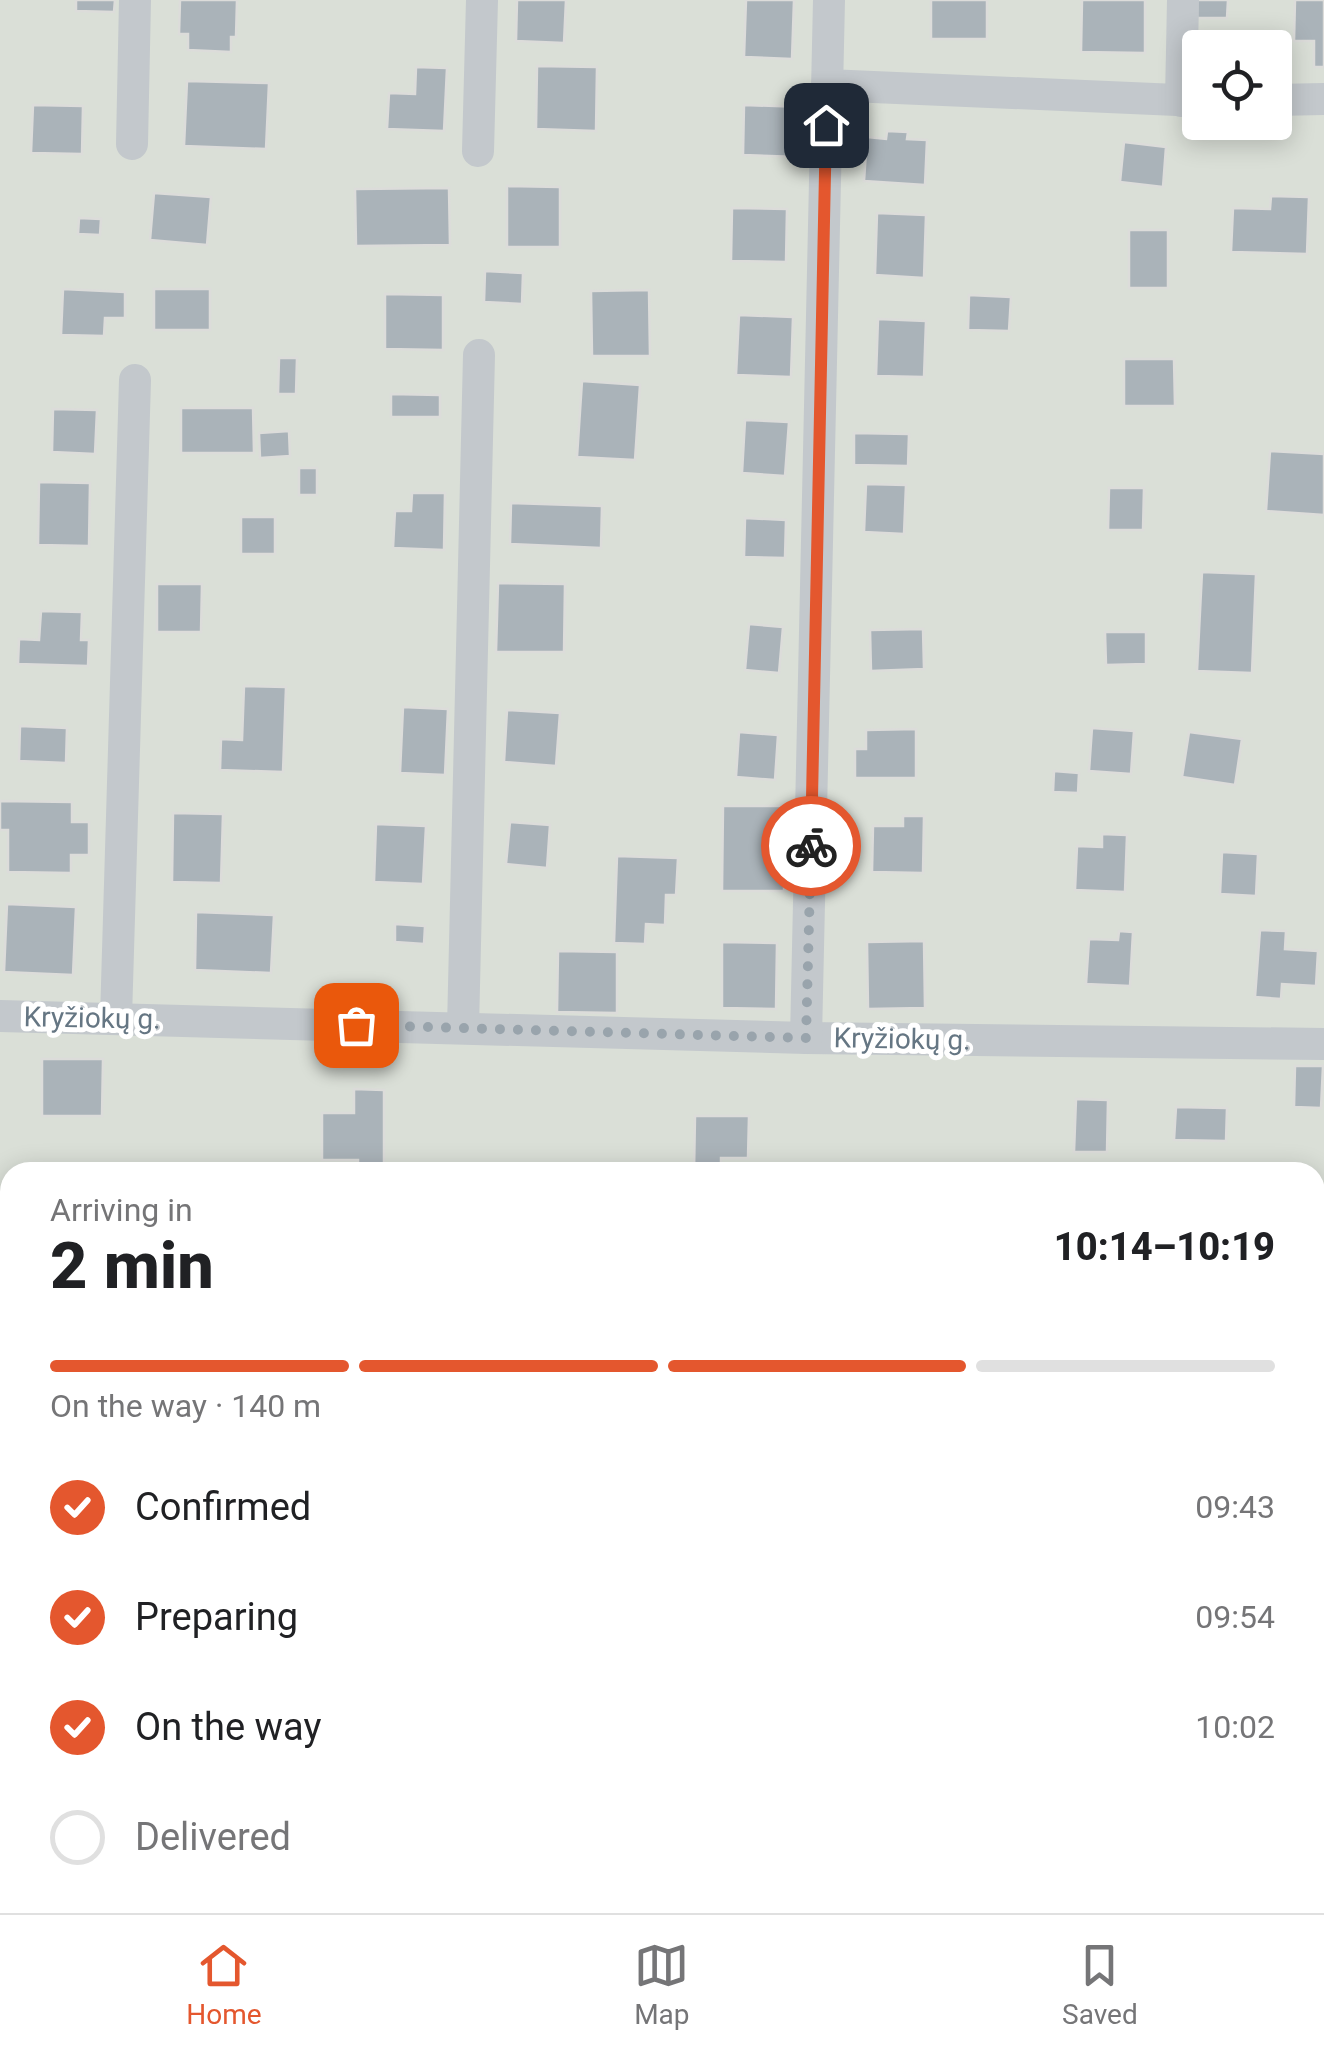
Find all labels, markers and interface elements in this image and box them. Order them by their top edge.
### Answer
map controls [1182,30,1292,140]
button: locate [1182,30,1292,140]
pin [784,83,869,168]
icon: home [799,98,854,153]
courier [761,796,861,896]
icon: bike [784,819,839,874]
pin [314,983,399,1068]
icon: bag [329,998,384,1053]
street label: Kryžiokų g. [23,1000,161,1036]
street label: Kryžiokų g. [833,1021,971,1057]
text: Arriving in [50,1191,193,1229]
text: 10:14–10:19 [1054,1225,1275,1269]
text: 2 min [50,1228,214,1304]
text: On the way · 140 m [50,1387,321,1425]
icon: check [50,1480,105,1535]
text: Confirmed [135,1485,311,1529]
text: 09:43 [1195,1488,1275,1526]
icon: check [50,1590,105,1645]
text: Preparing [135,1595,298,1639]
text: 09:54 [1195,1598,1275,1636]
icon: check [50,1700,105,1755]
text: On the way [135,1705,321,1749]
text: 10:02 [1195,1708,1275,1746]
text: Delivered [135,1815,291,1859]
tab: Home [186,1938,262,2031]
tab: Map [634,1938,690,2031]
tab: Saved [1062,1938,1138,2031]

